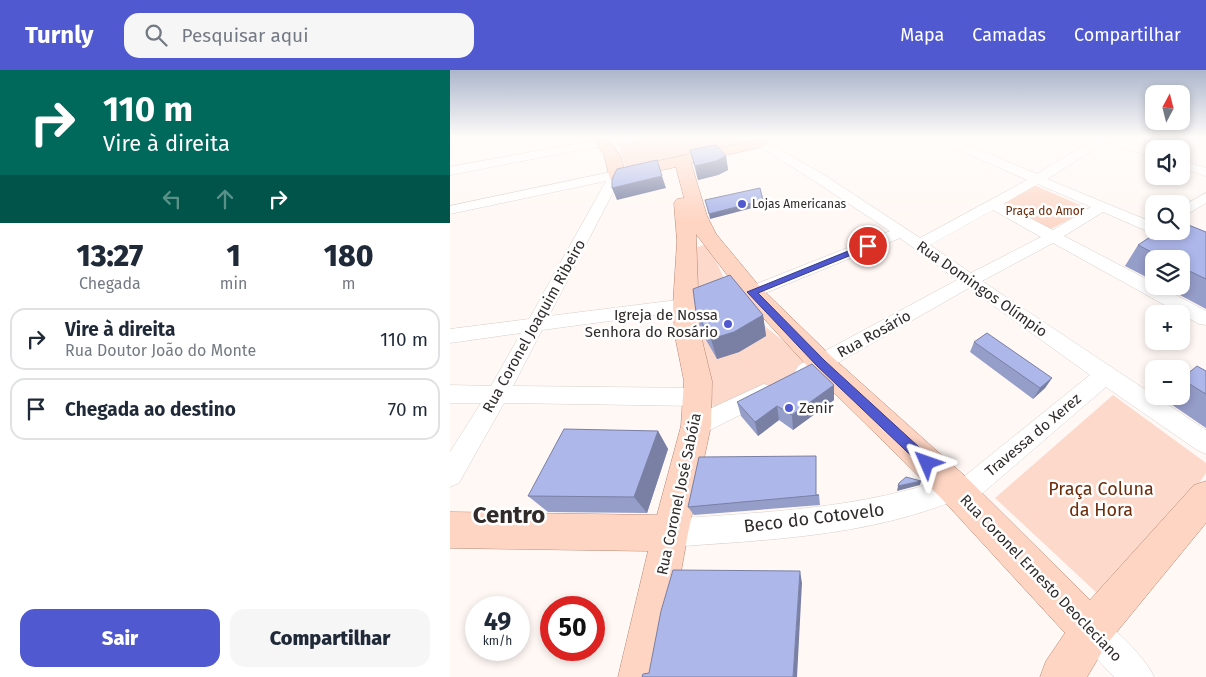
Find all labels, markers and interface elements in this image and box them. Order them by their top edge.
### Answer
search box [124,13,474,58]
text: Turnly [25,21,94,49]
icon: search [142,21,170,49]
text: Pesquisar aqui [182,24,309,47]
text: Mapa [900,24,944,46]
text: Camadas [972,24,1046,46]
text: Compartilhar [1074,24,1181,46]
north arrow [1145,85,1190,130]
map controls [1145,85,1190,405]
text: 110 m [103,88,193,130]
icon: right [20,90,85,155]
text: Vire à direita [103,130,230,157]
button: sound [1145,140,1190,185]
icon: left [158,185,186,213]
icon: ahead [211,185,239,213]
icon: right [264,185,292,213]
button: search [1145,195,1190,240]
place label: Lojas Americanas [752,197,847,211]
marker: Lojas Americanas [736,198,748,210]
park label: Praça do Amor [1006,204,1085,218]
pin [847,225,889,267]
icon: arrive [854,232,882,260]
street label: Rua Coronel Joaquim Ribeiro [479,236,589,416]
street label: Rua Domingos Olímpio [913,237,1051,341]
text: 13:27 [76,238,143,274]
text: 1 [226,238,241,274]
text: 180 [324,238,374,274]
button: layers [1145,250,1190,295]
text: Chegada [79,274,141,293]
text: min [220,274,247,293]
text: m [342,274,356,293]
button: + [1145,305,1190,350]
place label: Igreja de Nossa Senhora do Rosário [585,306,718,341]
street label: Rua Rosário [834,306,914,362]
text: Vire à direita [65,318,175,341]
marker: Igreja de Nossa Senhora do Rosário [722,318,734,330]
icon: right [22,325,50,353]
text: 110 m [380,328,428,351]
text: Rua Doutor João do Monte [65,341,256,360]
button: − [1145,360,1190,405]
street label: Travessa do Xerez [981,389,1085,480]
icon: arrive [22,395,50,423]
text: Chegada ao destino [65,398,236,421]
text: 70 m [388,398,428,421]
place label: Zenir [799,399,834,417]
marker: Zenir [783,402,795,414]
street label: Rua Coronel José Sabóia [653,411,705,577]
position arrow [900,436,952,488]
park label: Praça Coluna da Hora [1048,478,1154,521]
street label: Rua Coronel Ernesto Deocleciano [956,491,1126,665]
street label: Beco do Cotovelo [742,498,886,538]
district label: Centro [473,501,545,529]
speed limit sign: 50 [540,596,605,661]
text: 49 [484,607,511,637]
button: Sair [20,609,220,667]
button: Compartilhar [230,609,430,667]
text: km/h [483,634,512,648]

